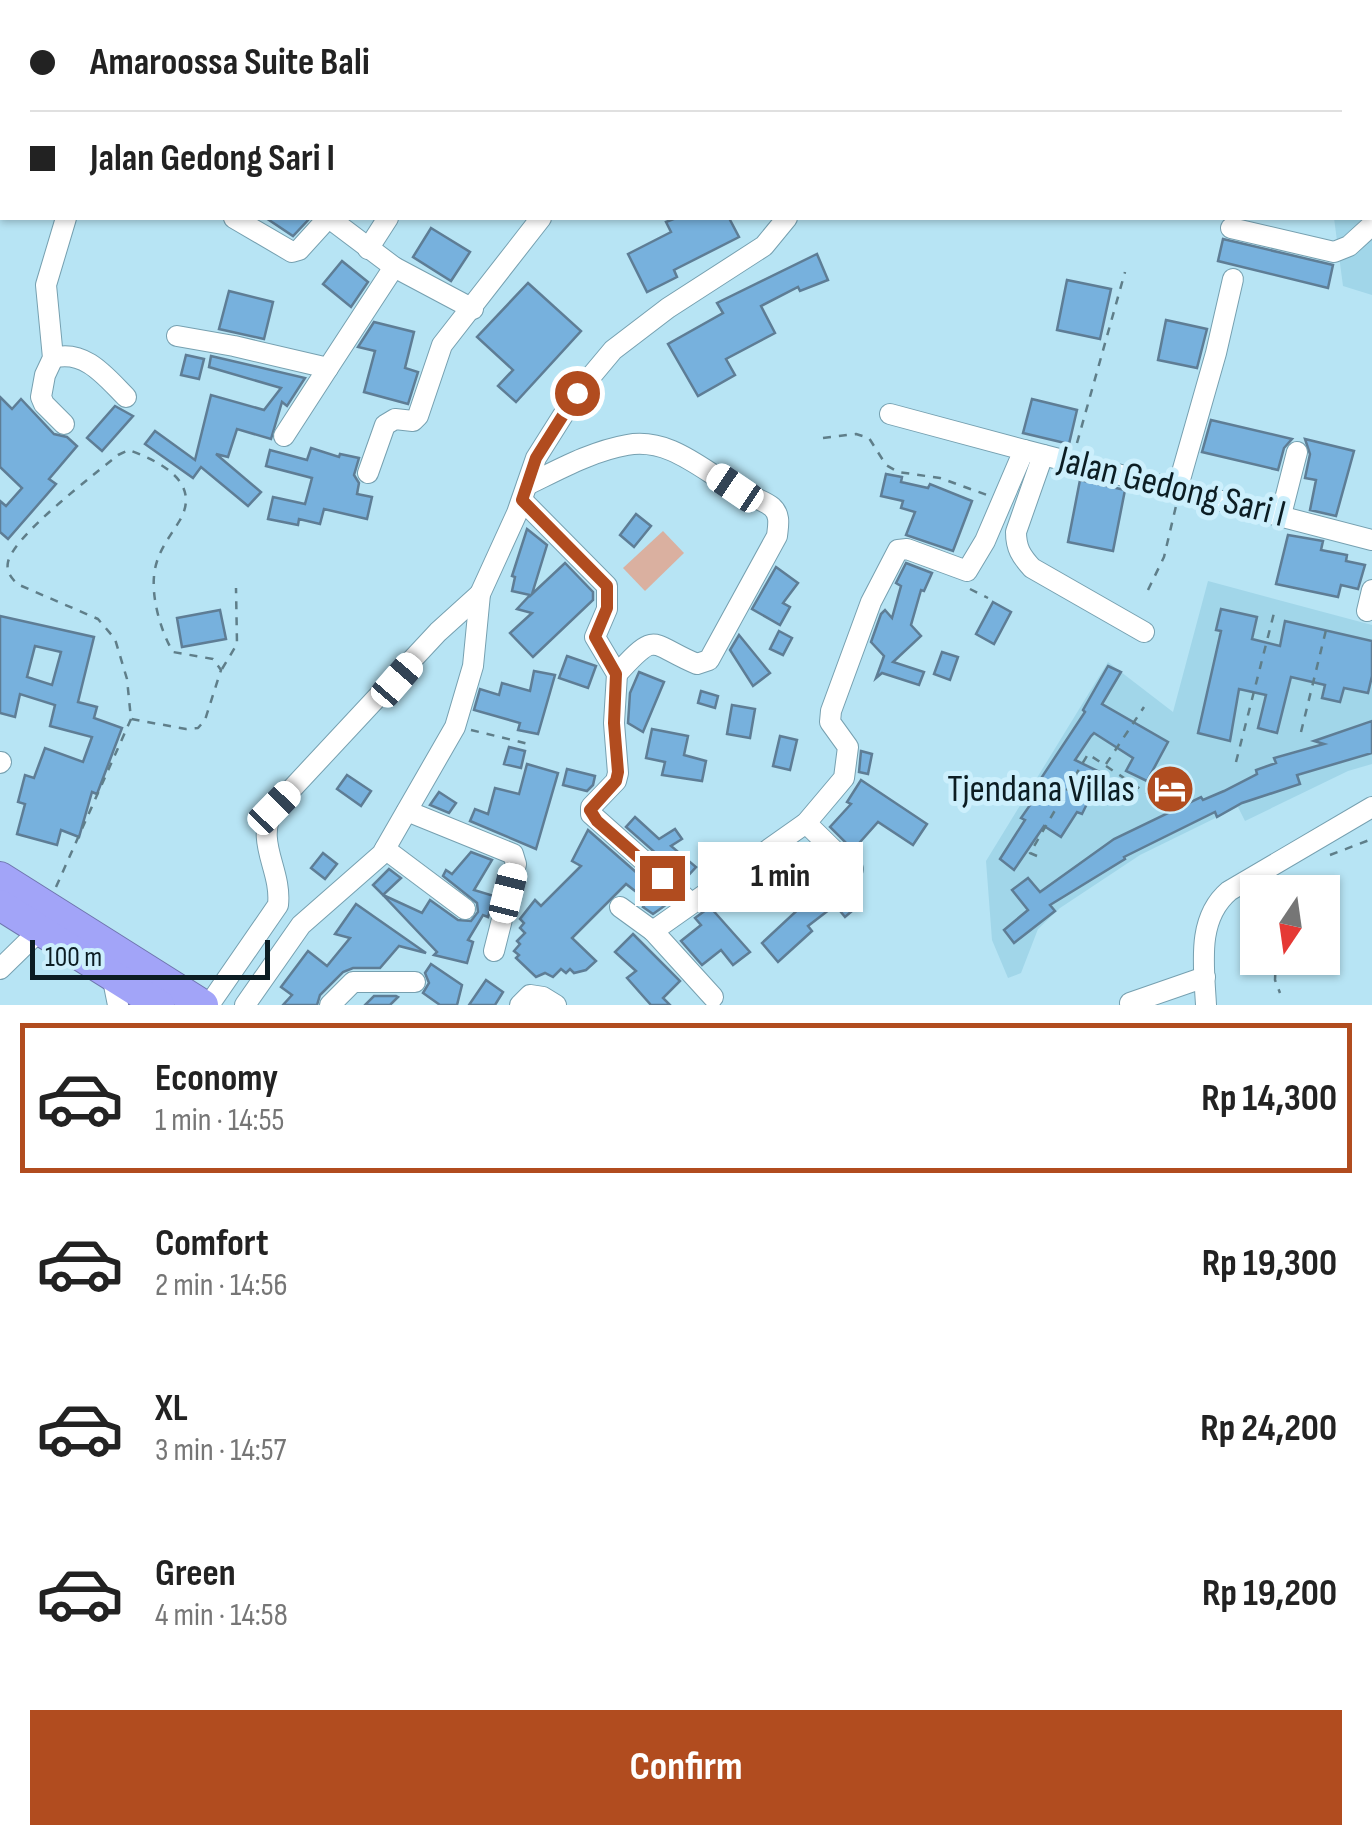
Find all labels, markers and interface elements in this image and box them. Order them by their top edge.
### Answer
text: Amaroossa Suite Bali [90,40,370,85]
text: Jalan Gedong Sari I [90,136,335,181]
route start [555,371,600,416]
street label: Jalan Gedong Sari I [1053,437,1290,537]
car [702,459,768,517]
car [366,648,428,712]
hotel icon: Tjendana Villas [1144,763,1196,815]
place label: Tjendana Villas [947,767,1135,812]
car [242,776,306,840]
callout: 1 min [697,843,862,913]
route end [640,856,685,901]
text: 1 min [751,857,810,896]
car [486,860,530,926]
north arrow [1240,875,1340,975]
map controls [1240,875,1340,975]
scale bar [30,935,270,980]
text: 100 m [45,941,102,974]
icon: car [35,1053,125,1143]
text: Economy [155,1056,278,1101]
text: Rp 14,300 [1201,1076,1337,1121]
text: 1 min · 14:55 [155,1101,284,1140]
icon: car [35,1218,125,1308]
text: Comfort [155,1221,269,1266]
text: Rp 19,300 [1202,1241,1337,1286]
text: 2 min · 14:56 [155,1266,287,1305]
icon: car [35,1383,125,1473]
text: XL [155,1386,188,1431]
text: Rp 24,200 [1200,1406,1337,1451]
text: 3 min · 14:57 [155,1431,286,1470]
icon: car [35,1548,125,1638]
text: Green [155,1551,236,1596]
text: Rp 19,200 [1202,1571,1337,1616]
text: 4 min · 14:58 [155,1596,288,1635]
button: Confirm [30,1710,1342,1825]

